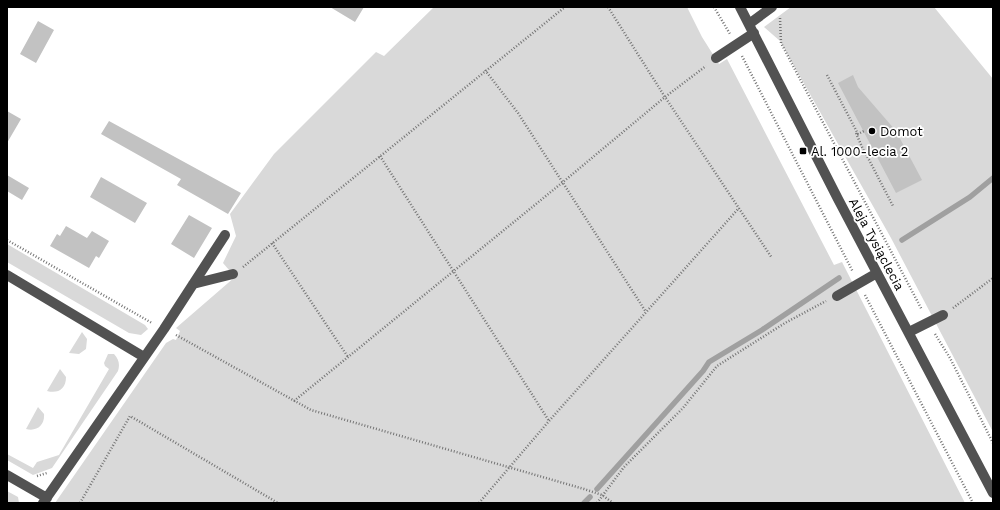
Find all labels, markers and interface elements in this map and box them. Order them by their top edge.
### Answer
place label: Domot [880,124,923,139]
marker: Domot [867,126,877,136]
place label: Al. 1000-lecia 2 [811,144,908,159]
marker: Al. 1000-lecia 2 [798,146,808,156]
street label: Aleja Tysiąclecia [846,195,908,294]

